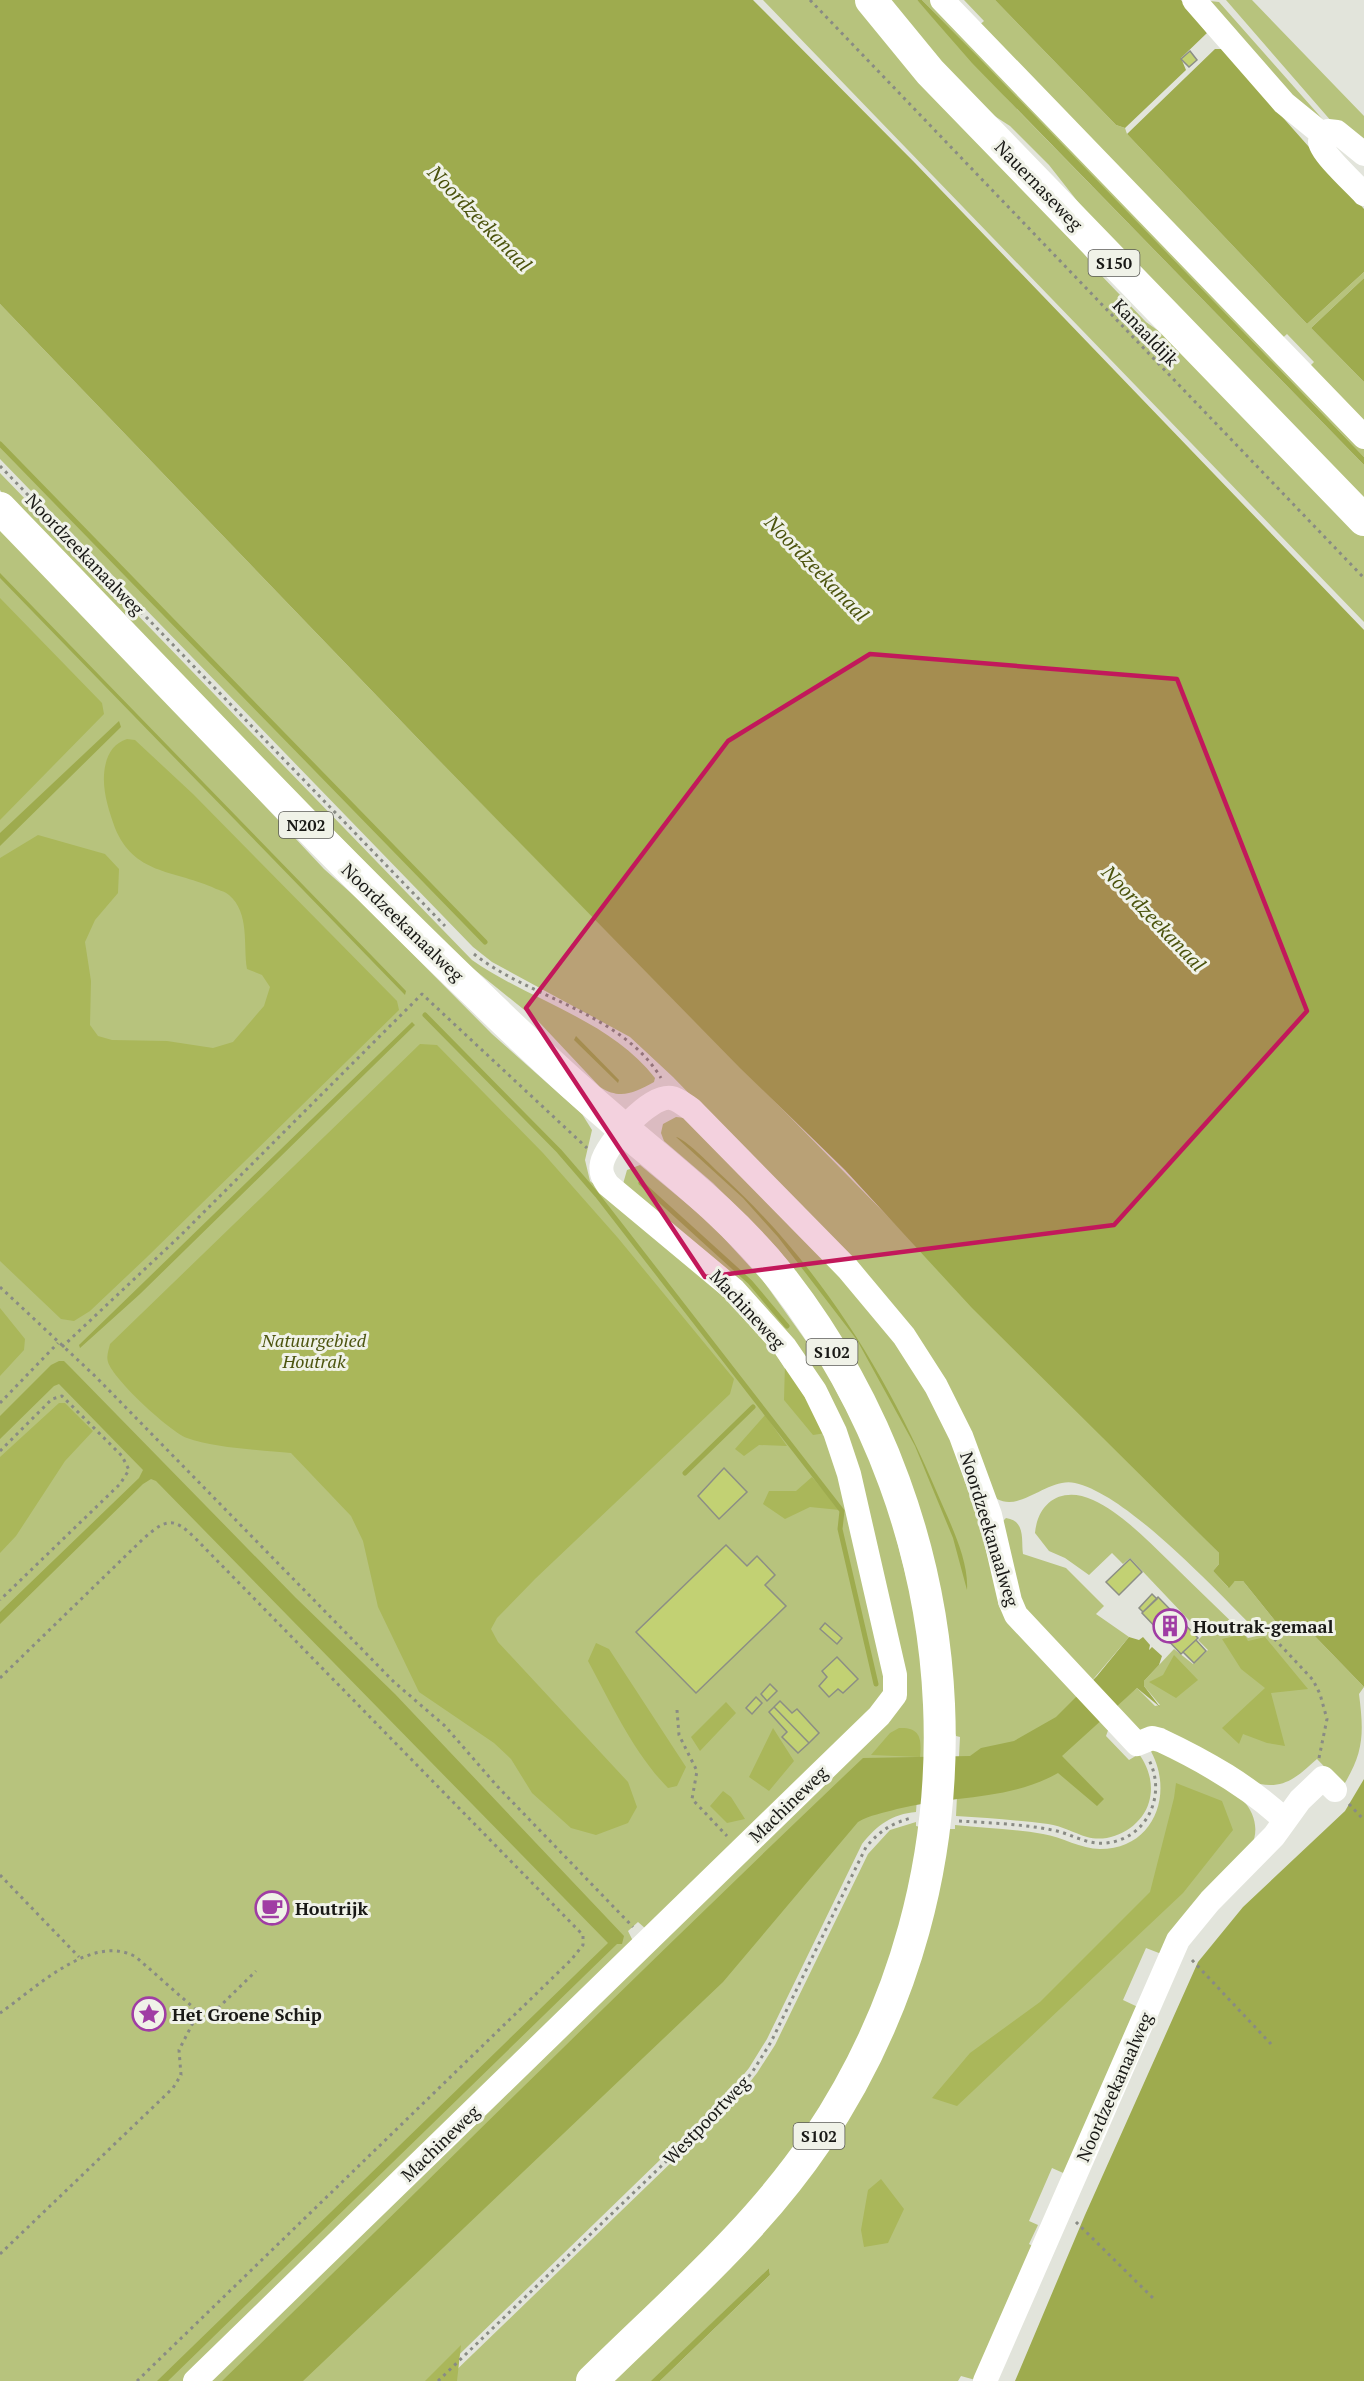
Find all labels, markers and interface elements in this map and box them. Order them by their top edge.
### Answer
street label: Nauernaseweg [990,135,1088,236]
water label: Noordzeekanaal [422,158,538,277]
road number: S150 [1088,250,1140,276]
street label: Kanaaldijk [1108,293,1185,371]
street label: Noordzeekanaalweg [21,488,150,621]
water label: Noordzeekanaal [759,508,875,627]
road number: N202 [279,812,333,838]
street label: Noordzeekanaalweg [337,858,470,987]
water label: Noordzeekanaal [1096,858,1212,977]
street label: Machineweg [705,1264,791,1354]
park label: Natuurgebied Houtrak [261,1328,367,1373]
road number: S102 [806,1339,858,1365]
street label: Noordzeekanaalweg [955,1449,1025,1610]
building icon: Houtrak-gemaal [1152,1608,1188,1644]
place label: Houtrak-gemaal [1193,1614,1334,1638]
street label: Machineweg [744,1760,833,1847]
cafe icon: Houtrijk [254,1890,290,1926]
place label: Houtrijk [295,1896,368,1920]
place icon: Het Groene Schip [131,1996,167,2032]
place label: Het Groene Schip [172,2002,322,2026]
street label: Noordzeekanaalweg [1070,2008,1158,2165]
street label: Westpoortweg [658,2070,755,2169]
street label: Machineweg [396,2099,485,2186]
road number: S102 [794,2123,844,2149]

